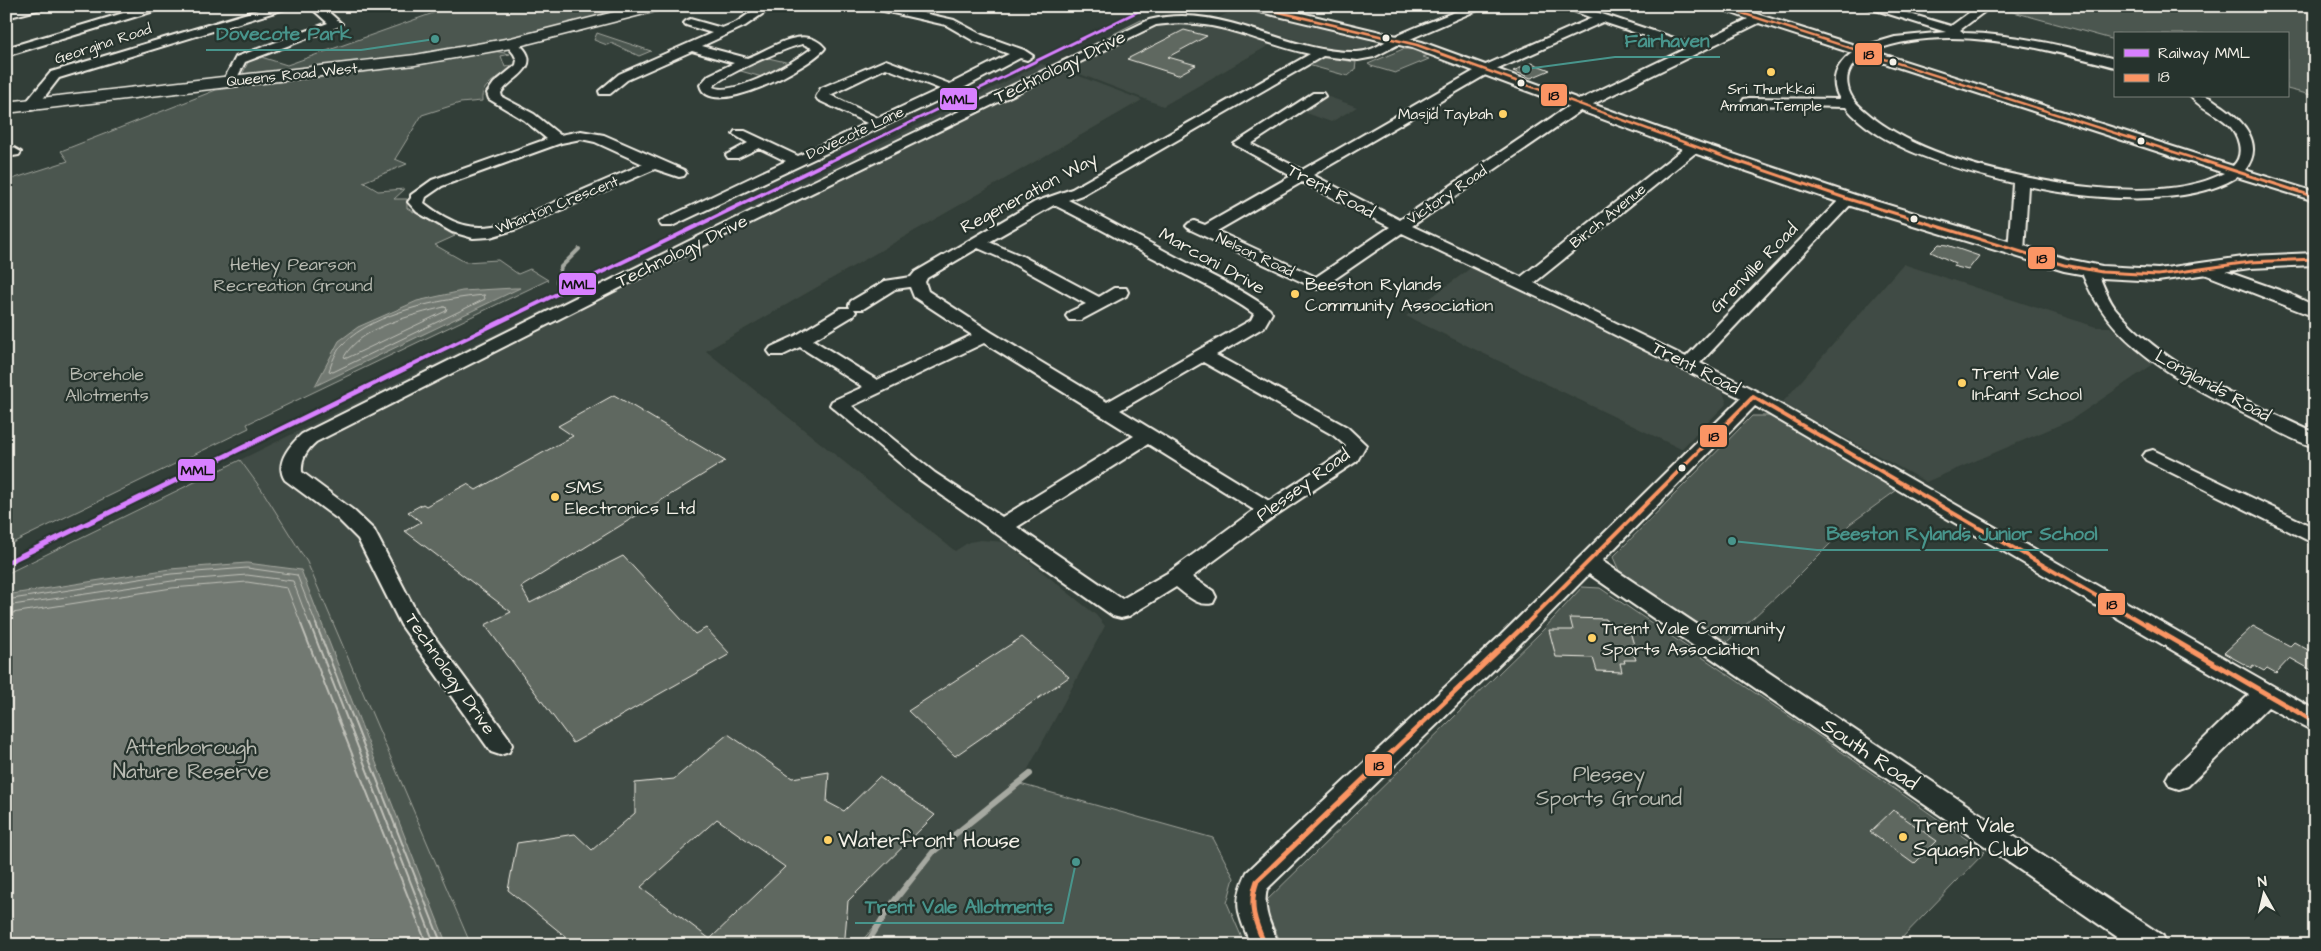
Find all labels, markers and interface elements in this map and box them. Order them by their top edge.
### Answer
callout: Dovecote Park [206,16,361,50]
street label: Georgina Road [52,18,155,71]
text: Dovecote Park [216,21,352,48]
callout: Fairhaven [1615,23,1720,57]
street label: Technology Drive [990,24,1130,111]
text: Fairhaven [1625,28,1710,55]
legend [2114,32,2288,98]
unlabelled marker [1381,33,1391,43]
line badge: 18 [1854,42,1883,66]
text: Railway MML [2158,43,2251,65]
text: 18 [1864,45,1874,65]
unlabelled marker [1888,57,1898,67]
street label: Queens Road West [225,58,359,92]
marker: Sri Thurkkai Amman Temple [1765,66,1777,78]
text: 18 [2158,67,2170,88]
unlabelled marker [1516,78,1526,88]
place label: Sri Thurkkai Amman Temple [1720,79,1822,117]
line badge: 18 [1540,83,1568,107]
text: 18 [1549,86,1559,106]
line badge: MML [939,87,978,111]
text: MML [942,90,975,110]
street label: Dovecote Lane [803,101,907,165]
place label: Masjid Taybah [1398,104,1494,126]
marker: Masjid Taybah [1497,108,1509,120]
unlabelled marker [2136,136,2146,146]
street label: Regeneration Way [956,146,1102,241]
street label: Trent Road [1283,157,1379,225]
street label: Victory Road [1403,160,1492,230]
street label: Wharton Crescent [492,171,622,239]
street label: Birch Avenue [1565,179,1651,253]
street label: Technology Drive [612,208,752,295]
unlabelled marker [1909,214,1919,224]
street label: Grenville Road [1704,217,1804,319]
street label: Marconi Drive [1154,222,1270,301]
street label: Nelson Road [1213,228,1298,282]
line badge: 18 [2027,246,2056,270]
text: 18 [2037,249,2047,269]
park label: Hetley Pearson Recreation Ground [213,252,373,298]
line badge: MML [558,272,597,296]
place label: Beeston Rylands Community Association [1305,272,1493,319]
text: MML [562,275,595,295]
marker: Beeston Rylands Community Association [1289,288,1301,300]
street label: Trent Road [1648,335,1744,401]
street label: Longlands Road [2150,344,2275,429]
place label: Trent Vale Infant School [1972,361,2082,407]
park label: Borehole Allotments [65,362,149,408]
marker: Trent Vale Infant School [1956,377,1968,389]
line badge: 18 [1699,424,1728,448]
text: 18 [1709,427,1719,447]
street label: Plessey Road [1251,442,1356,528]
line badge: MML [177,458,216,482]
text: MML [181,461,214,481]
unlabelled marker [1677,463,1687,473]
place label: SMS Electronics Ltd [565,475,695,521]
marker: SMS Electronics Ltd [549,491,561,503]
callout: Beeston Rylands Junior School [1817,516,2108,550]
text: Beeston Rylands Junior School [1827,521,2097,549]
line badge: 18 [2097,592,2126,616]
text: 18 [2107,595,2117,615]
street label: Technology Drive [398,608,501,741]
place label: Trent Vale Community Sports Association [1602,616,1786,662]
marker: Trent Vale Community Sports Association [1586,632,1598,644]
street label: South Road [1816,711,1925,797]
park label: Attenborough Nature Reserve [113,733,269,786]
line badge: 18 [1364,753,1393,777]
text: 18 [1374,756,1384,776]
park label: Plessey Sports Ground [1536,760,1682,814]
place label: Trent Vale Squash Club [1913,811,2029,864]
place label: Waterfront House [838,826,1020,855]
marker: Trent Vale Squash Club [1897,831,1909,843]
marker: Waterfront House [822,834,834,846]
north arrow [2238,868,2288,918]
text: N [2257,872,2268,893]
callout: Trent Vale Allotments [855,889,1063,923]
text: Trent Vale Allotments [864,894,1054,921]

